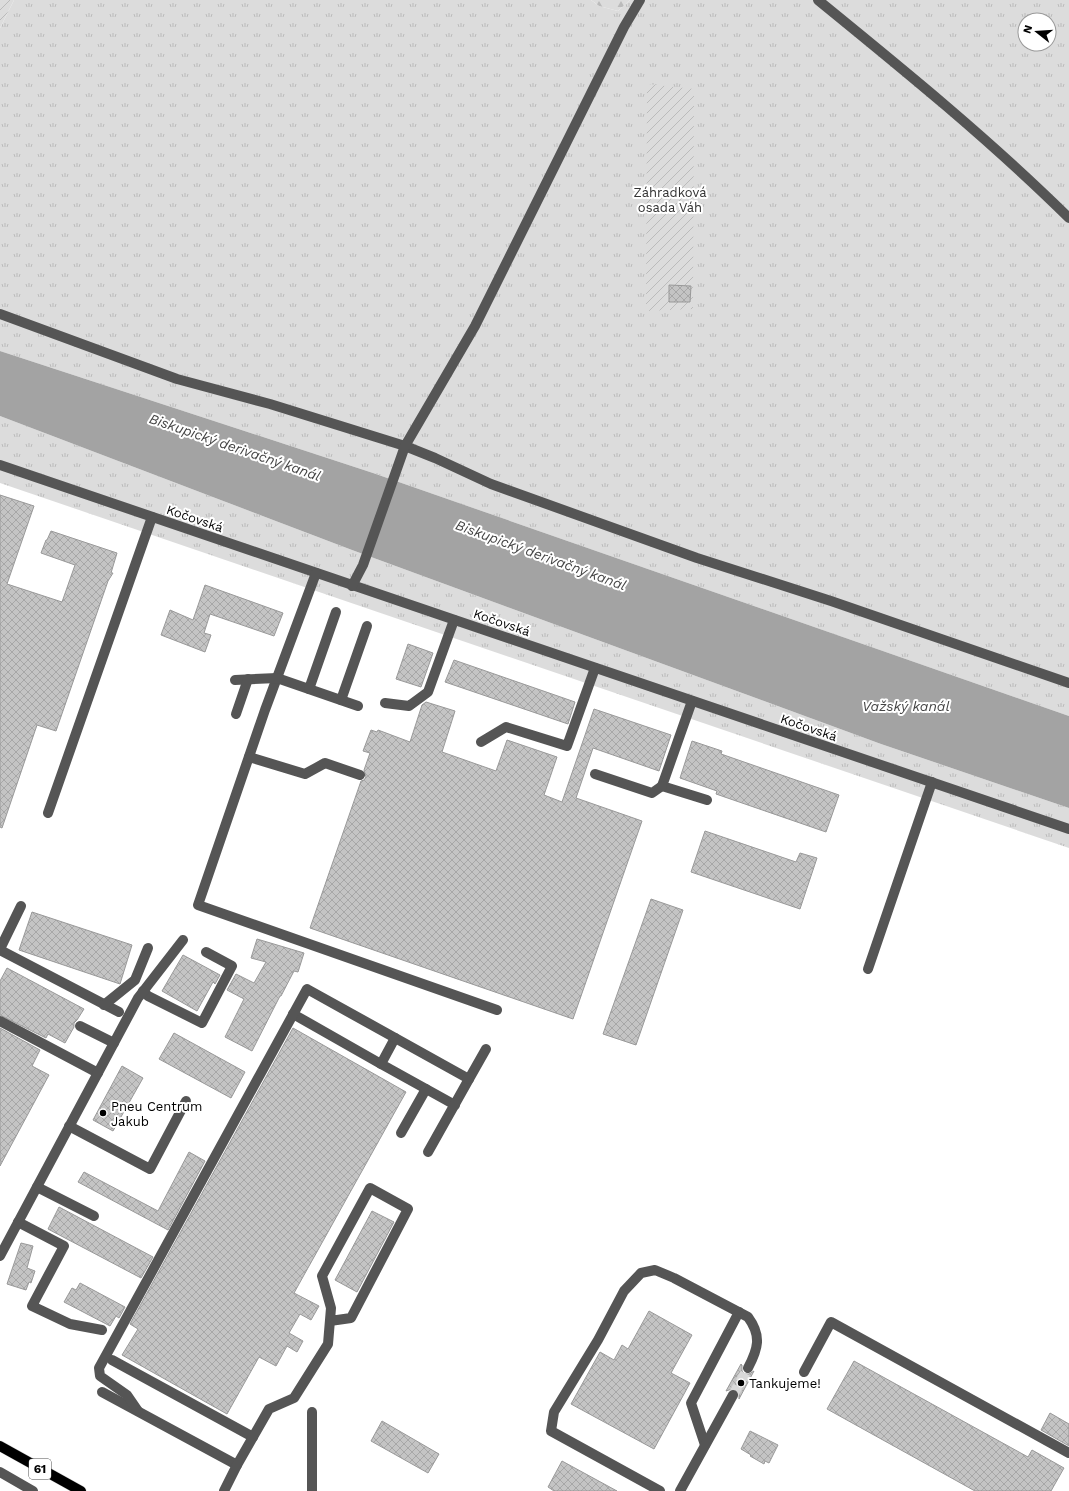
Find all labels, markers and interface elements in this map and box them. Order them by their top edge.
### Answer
north arrow [1017,12,1057,52]
text: N [1021,23,1035,35]
park label: Záhradková osada Váh [633,185,707,215]
water label: Biskupický derivačný kanál [147,410,323,484]
street label: Kočovská [165,502,226,535]
water label: Biskupický derivačný kanál [454,517,628,593]
street label: Kočovská [472,606,533,639]
water label: Važský kanál [862,698,950,714]
street label: Kočovská [779,711,840,744]
place label: Pneu Centrum Jakub [111,1099,202,1129]
marker: Pneu Centrum Jakub [98,1108,108,1118]
place label: Tankujeme! [749,1376,821,1391]
marker: Tankujeme! [736,1378,746,1388]
road number: 61 [29,1459,51,1479]

